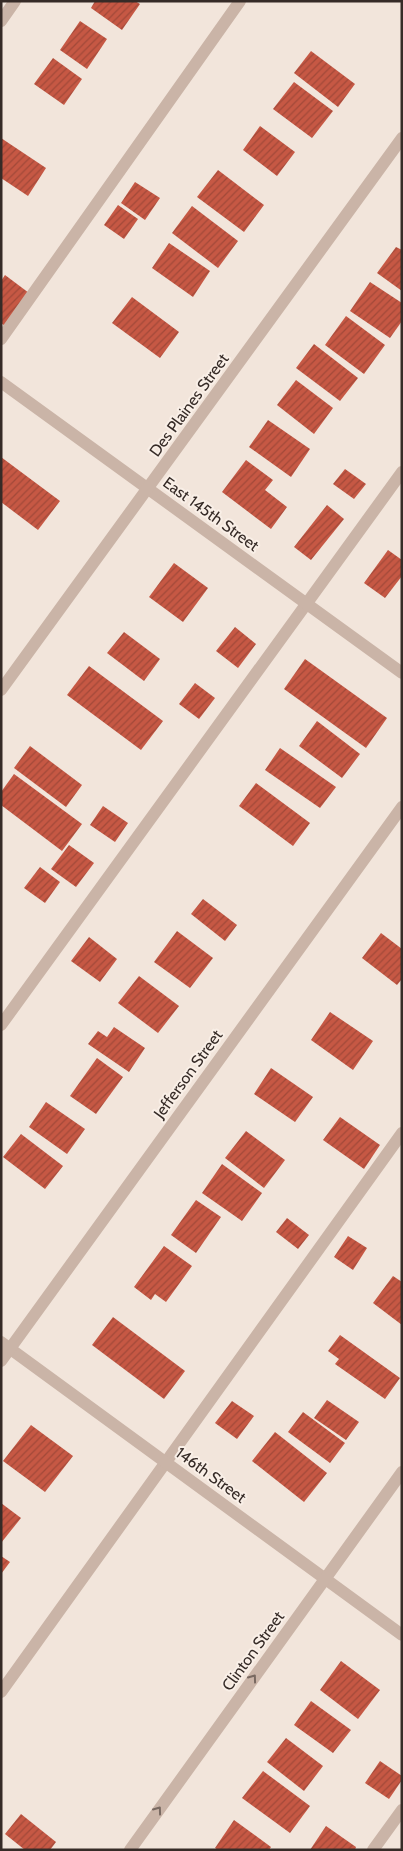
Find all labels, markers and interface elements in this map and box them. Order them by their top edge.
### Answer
street label: Des Plaines Street [145,349,233,460]
street label: East 145th Street [159,473,263,556]
street label: Jefferson Street [149,1026,227,1123]
street label: 146th Street [172,1443,250,1507]
street label: Clinton Street [218,1607,289,1694]
one-way arrow [247,1674,256,1684]
one-way arrow [153,1807,161,1816]

